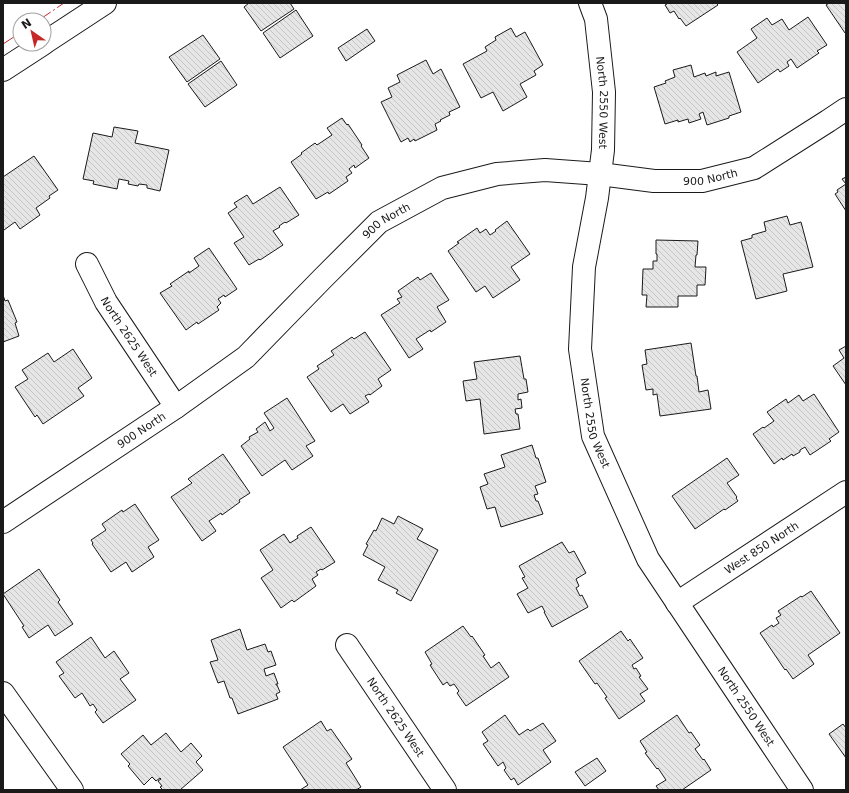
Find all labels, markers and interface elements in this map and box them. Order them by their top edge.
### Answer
north arrow [12,12,52,52]
text: N [19,16,34,32]
street label: North 2550 West [593,56,610,150]
street label: 900 North [683,166,739,188]
street label: 900 North [360,200,413,242]
street label: North 2625 West [98,295,160,380]
street label: North 2550 West [577,377,613,471]
street label: 900 North [115,410,168,451]
street label: West 850 North [722,519,801,577]
street label: North 2550 West [715,664,777,749]
street label: North 2625 West [364,675,427,760]

